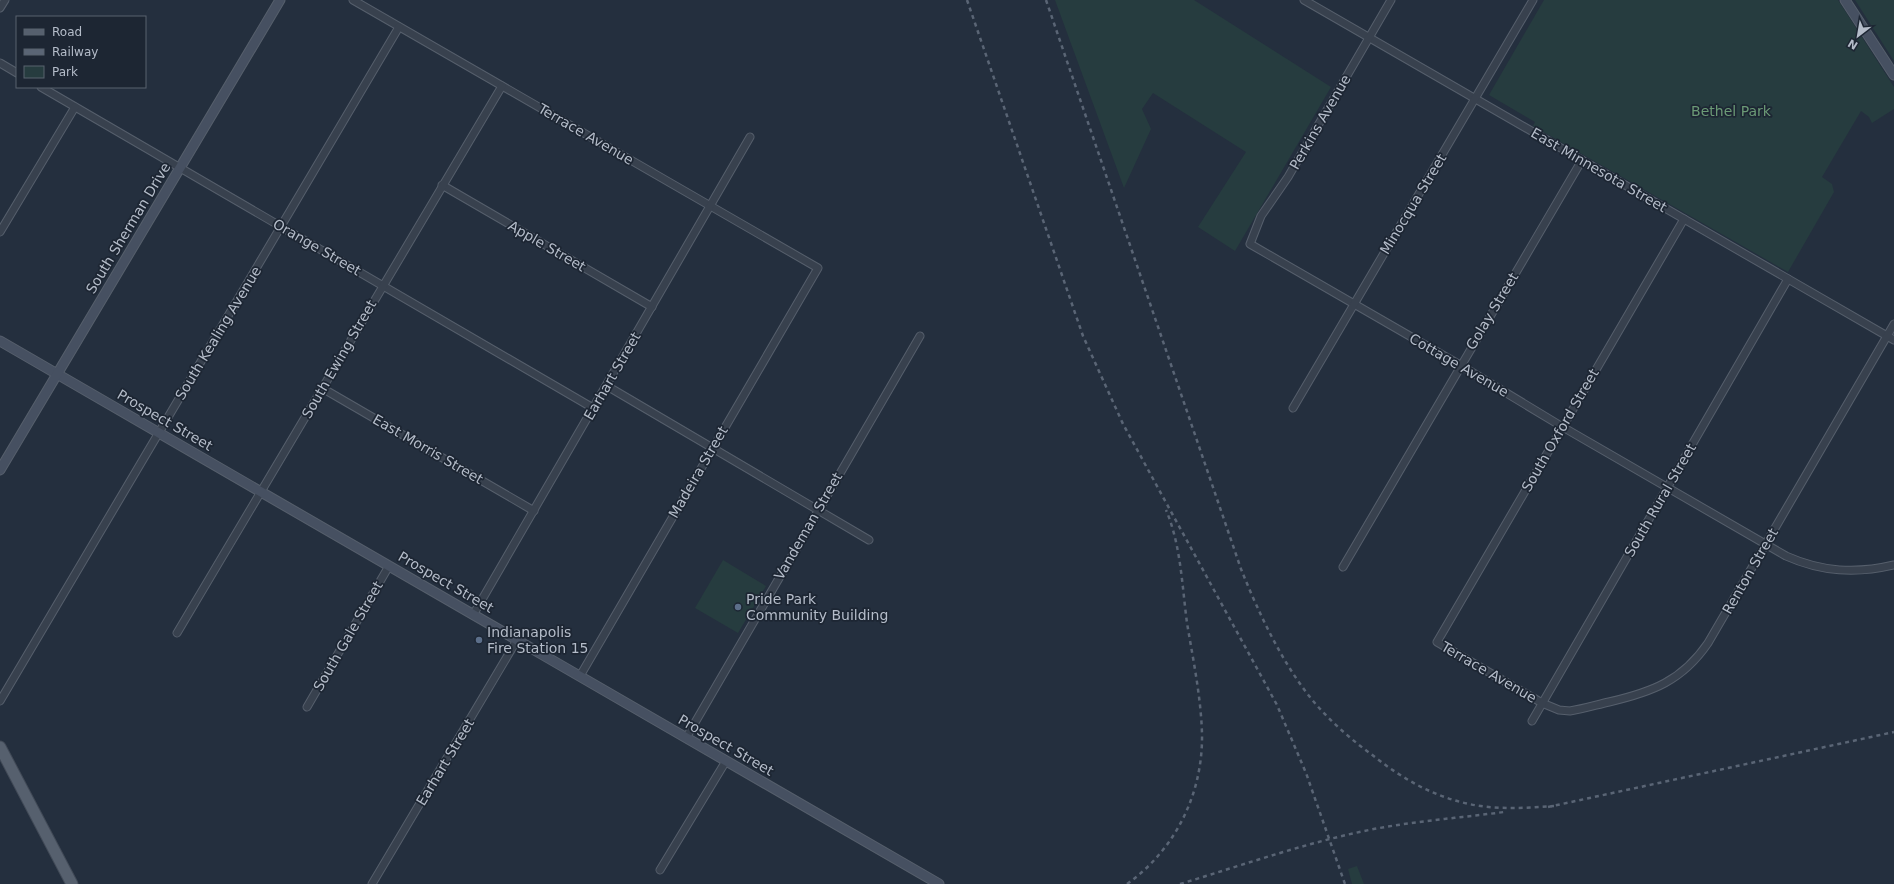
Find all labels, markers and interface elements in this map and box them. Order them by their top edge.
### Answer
legend [16,16,146,88]
north arrow [1838,16,1878,56]
text: Road [52,25,82,39]
text: N [1846,36,1860,52]
text: Railway [52,45,98,59]
text: Park [52,65,78,79]
street label: Perkins Avenue [1286,72,1354,172]
street label: Terrace Avenue [535,100,637,168]
park label: Bethel Park [1691,103,1772,119]
street label: East Minnesota Street [1528,125,1670,216]
street label: Minocqua Street [1377,150,1450,257]
street label: South Sherman Drive [83,160,173,296]
street label: Orange Street [270,215,364,279]
street label: Apple Street [505,217,589,275]
street label: South Kealing Avenue [172,263,264,403]
street label: Golay Street [1463,269,1522,352]
street label: South Ewing Street [299,297,380,421]
street label: Earhart Street [580,329,644,423]
street label: Cottage Avenue [1407,330,1511,400]
street label: South Oxford Street [1518,365,1602,494]
street label: Prospect Street [115,386,216,454]
street label: East Morris Street [370,411,486,487]
street label: Madeira Street [665,423,731,521]
street label: South Rural Street [1621,440,1699,560]
street label: Vandeman Street [771,469,846,583]
street label: Renton Street [1719,525,1781,617]
street label: Prospect Street [396,548,497,616]
street label: South Gale Street [310,578,386,694]
place label: Pride Park Community Building [746,591,888,623]
marker: Pride Park Community Building [733,602,743,612]
place label: Indianapolis Fire Station 15 [487,624,588,656]
marker: Indianapolis Fire Station 15 [474,635,484,645]
street label: Terrace Avenue [1438,638,1540,706]
street label: Prospect Street [676,711,777,779]
street label: Earhart Street [413,715,478,808]

